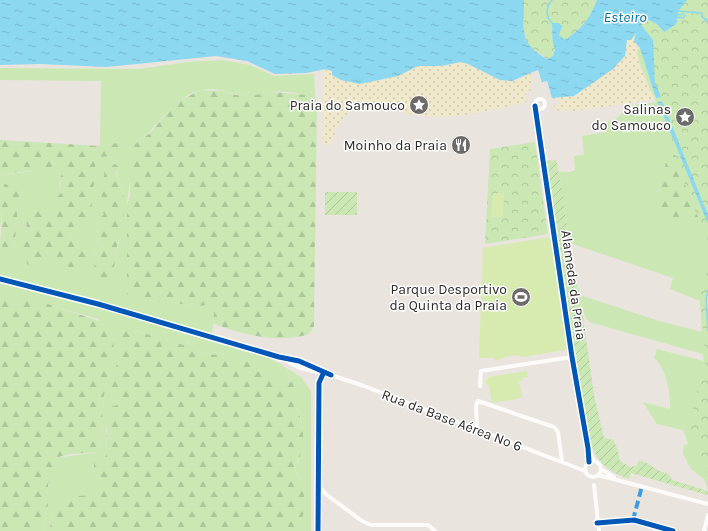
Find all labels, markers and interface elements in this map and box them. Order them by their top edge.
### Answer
water label: Esteiro [603,8,647,26]
place icon: Praia do Samouco [408,94,430,116]
place label: Praia do Samouco [290,97,405,114]
place label: Salinas do Samouco [591,101,671,134]
place icon: Salinas do Samouco [674,106,696,128]
restaurant icon: Moinho da Praia [450,134,472,156]
place label: Moinho da Praia [344,137,447,154]
street label: Alameda da Praia [557,229,590,341]
place label: Parque Desportivo da Quinta da Praia [389,281,507,314]
sports icon: Parque Desportivo da Quinta da Praia [510,286,532,308]
street label: Rua da Base Aérea Nº 6 [379,386,524,455]

